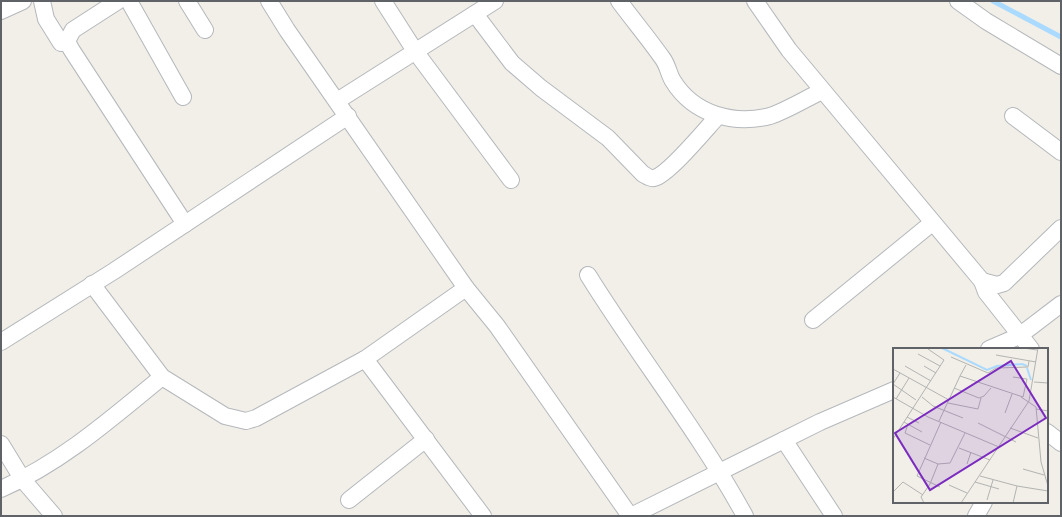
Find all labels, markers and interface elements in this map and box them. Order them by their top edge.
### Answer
inset map [893,348,1048,503]

